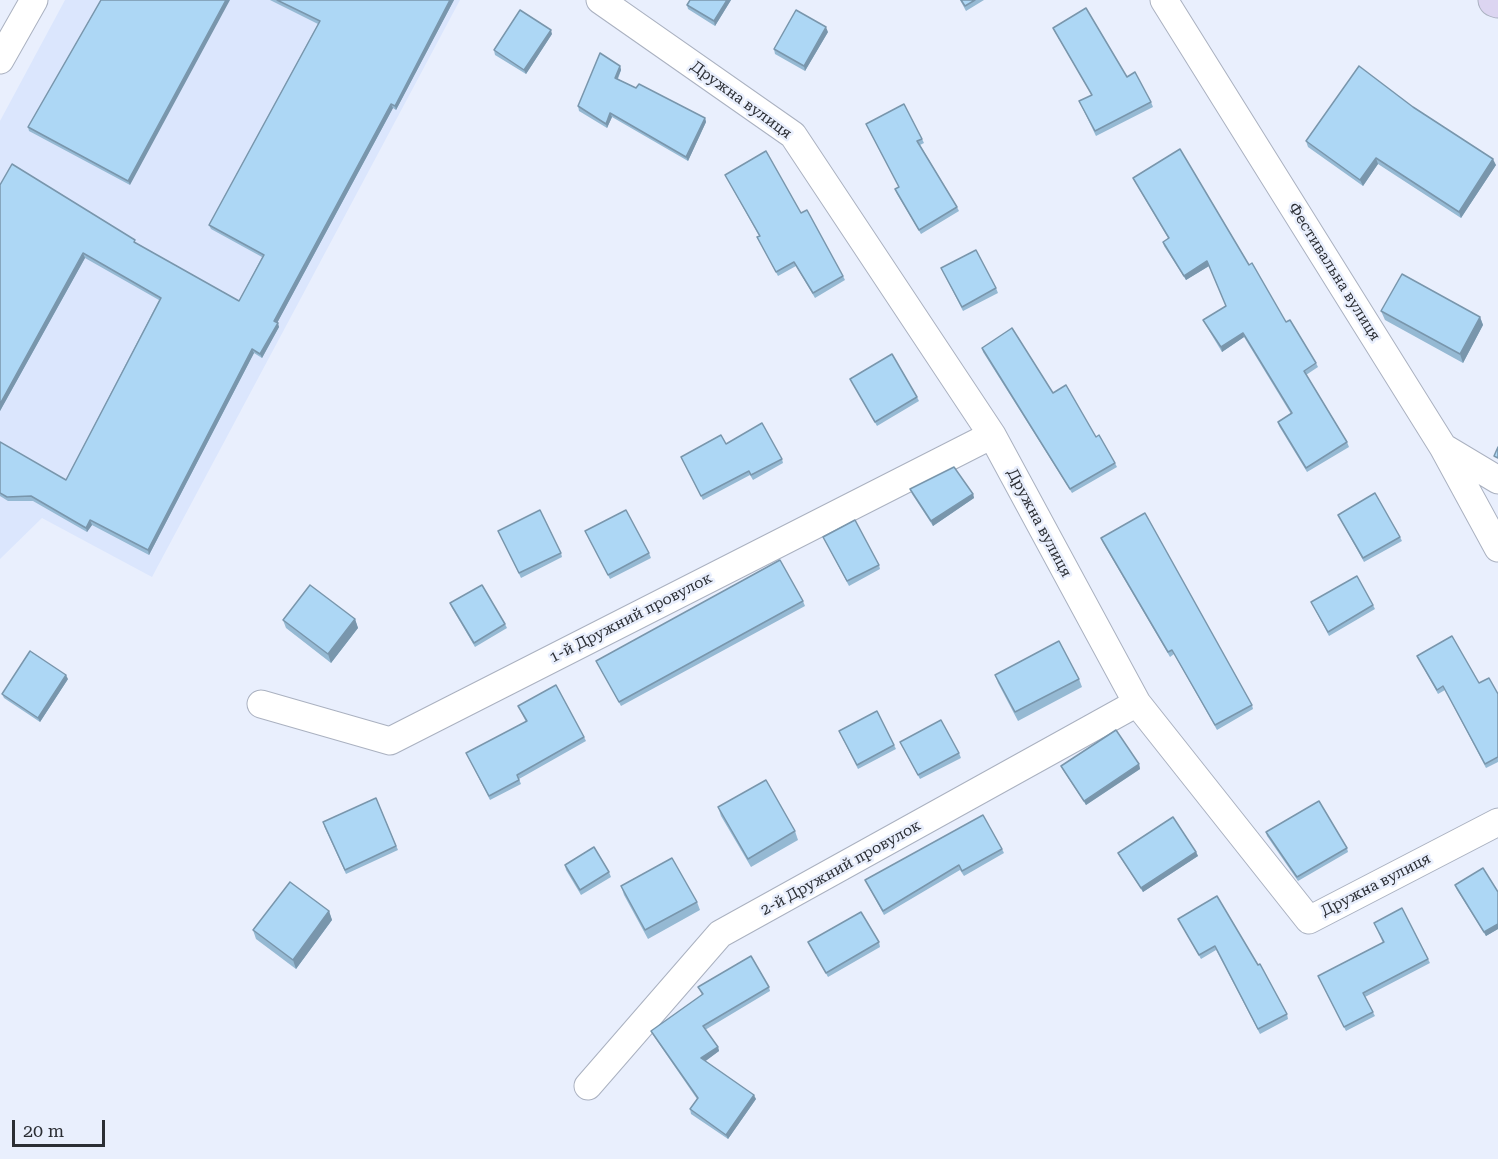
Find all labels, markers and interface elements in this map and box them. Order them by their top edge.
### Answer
street label: Дружна вулиця [687,57,795,143]
street label: Фестивальна вулиця [1284,200,1384,344]
street label: Дружна вулиця [1003,466,1075,580]
street label: 1-й Дружний провулок [547,569,715,667]
street label: 2-й Дружний провулок [758,816,924,920]
street label: Дружна вулиця [1318,850,1434,920]
scale bar [15,1108,108,1146]
text: 20 m [23,1120,64,1141]

